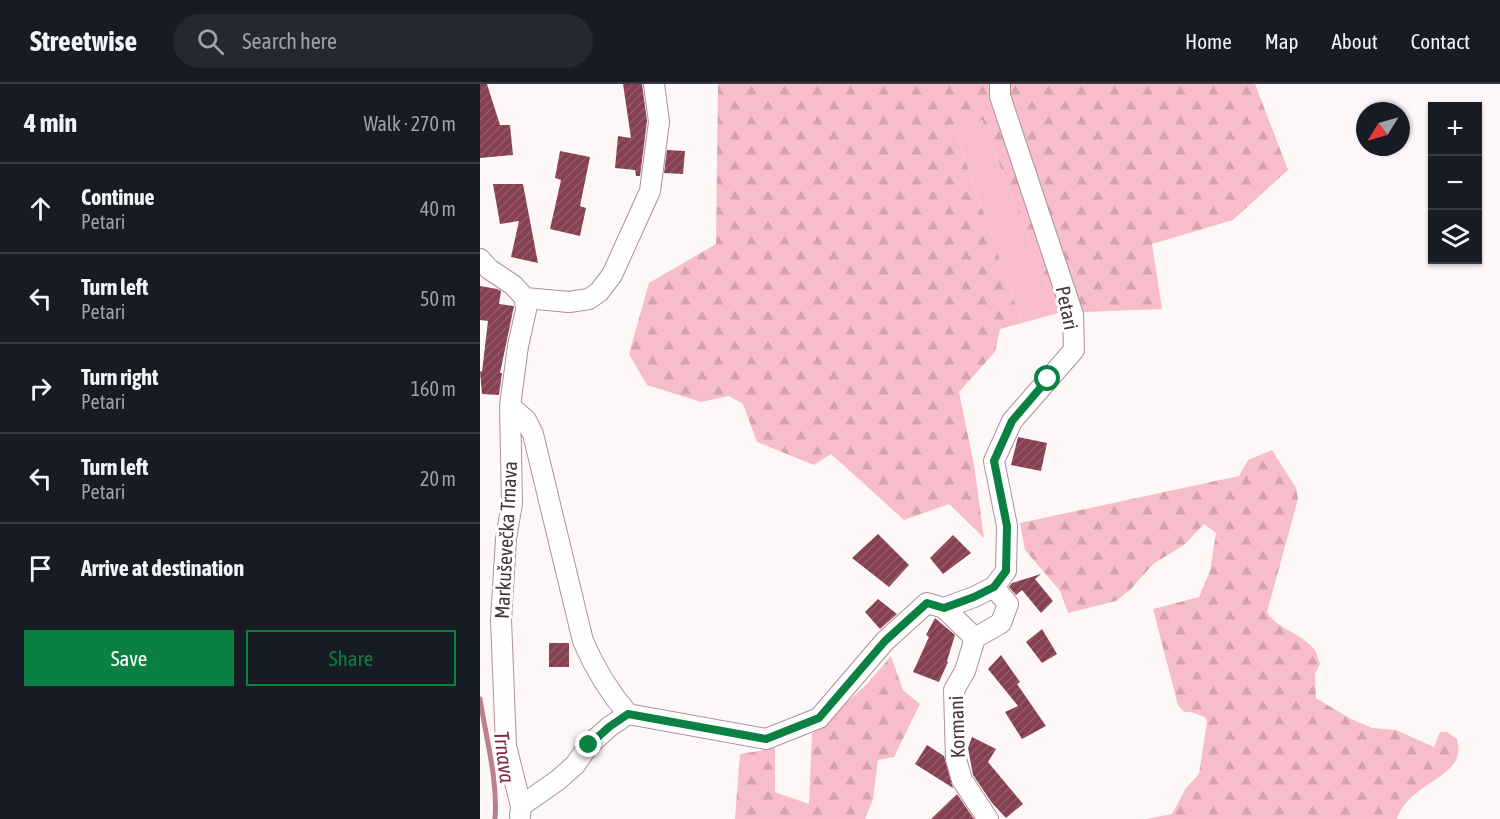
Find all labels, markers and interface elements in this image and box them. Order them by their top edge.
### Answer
search box [173,14,593,68]
text: Streetwise [30,25,137,57]
icon: search [194,25,227,58]
text: Search here [242,28,337,54]
text: Home [1185,29,1232,53]
text: Map [1265,29,1299,53]
text: About [1332,29,1378,53]
text: Contact [1411,29,1470,53]
north arrow [1356,102,1410,156]
map controls [1428,102,1482,264]
button: + [1428,102,1482,156]
text: 4 min [24,108,77,138]
text: Walk · 270 m [364,112,456,135]
button: − [1428,156,1482,210]
text: Continue [81,184,155,210]
icon: ahead [24,192,57,225]
text: 40 m [420,197,456,220]
text: Petari [81,210,125,233]
button: layers [1428,210,1482,264]
text: Turn left [81,274,148,300]
icon: left [24,282,57,315]
street label: Petari [1052,284,1083,332]
text: 50 m [420,287,456,310]
text: Petari [81,300,125,323]
text: Turn right [81,364,158,390]
route start [1034,365,1060,391]
icon: right [24,372,57,405]
text: 160 m [411,377,456,400]
text: Petari [81,390,125,413]
text: Turn left [81,454,148,480]
street label: Markuševečka Trnava [490,460,521,620]
icon: left [24,462,57,495]
text: 20 m [420,467,456,490]
text: Petari [81,480,125,503]
icon: arrive [24,552,57,585]
text: Arrive at destination [81,555,244,581]
button: Save [24,630,234,686]
button: Share [246,630,456,686]
street label: Kormani [944,695,969,759]
water label: Trnava [490,729,520,785]
route end [575,731,601,757]

